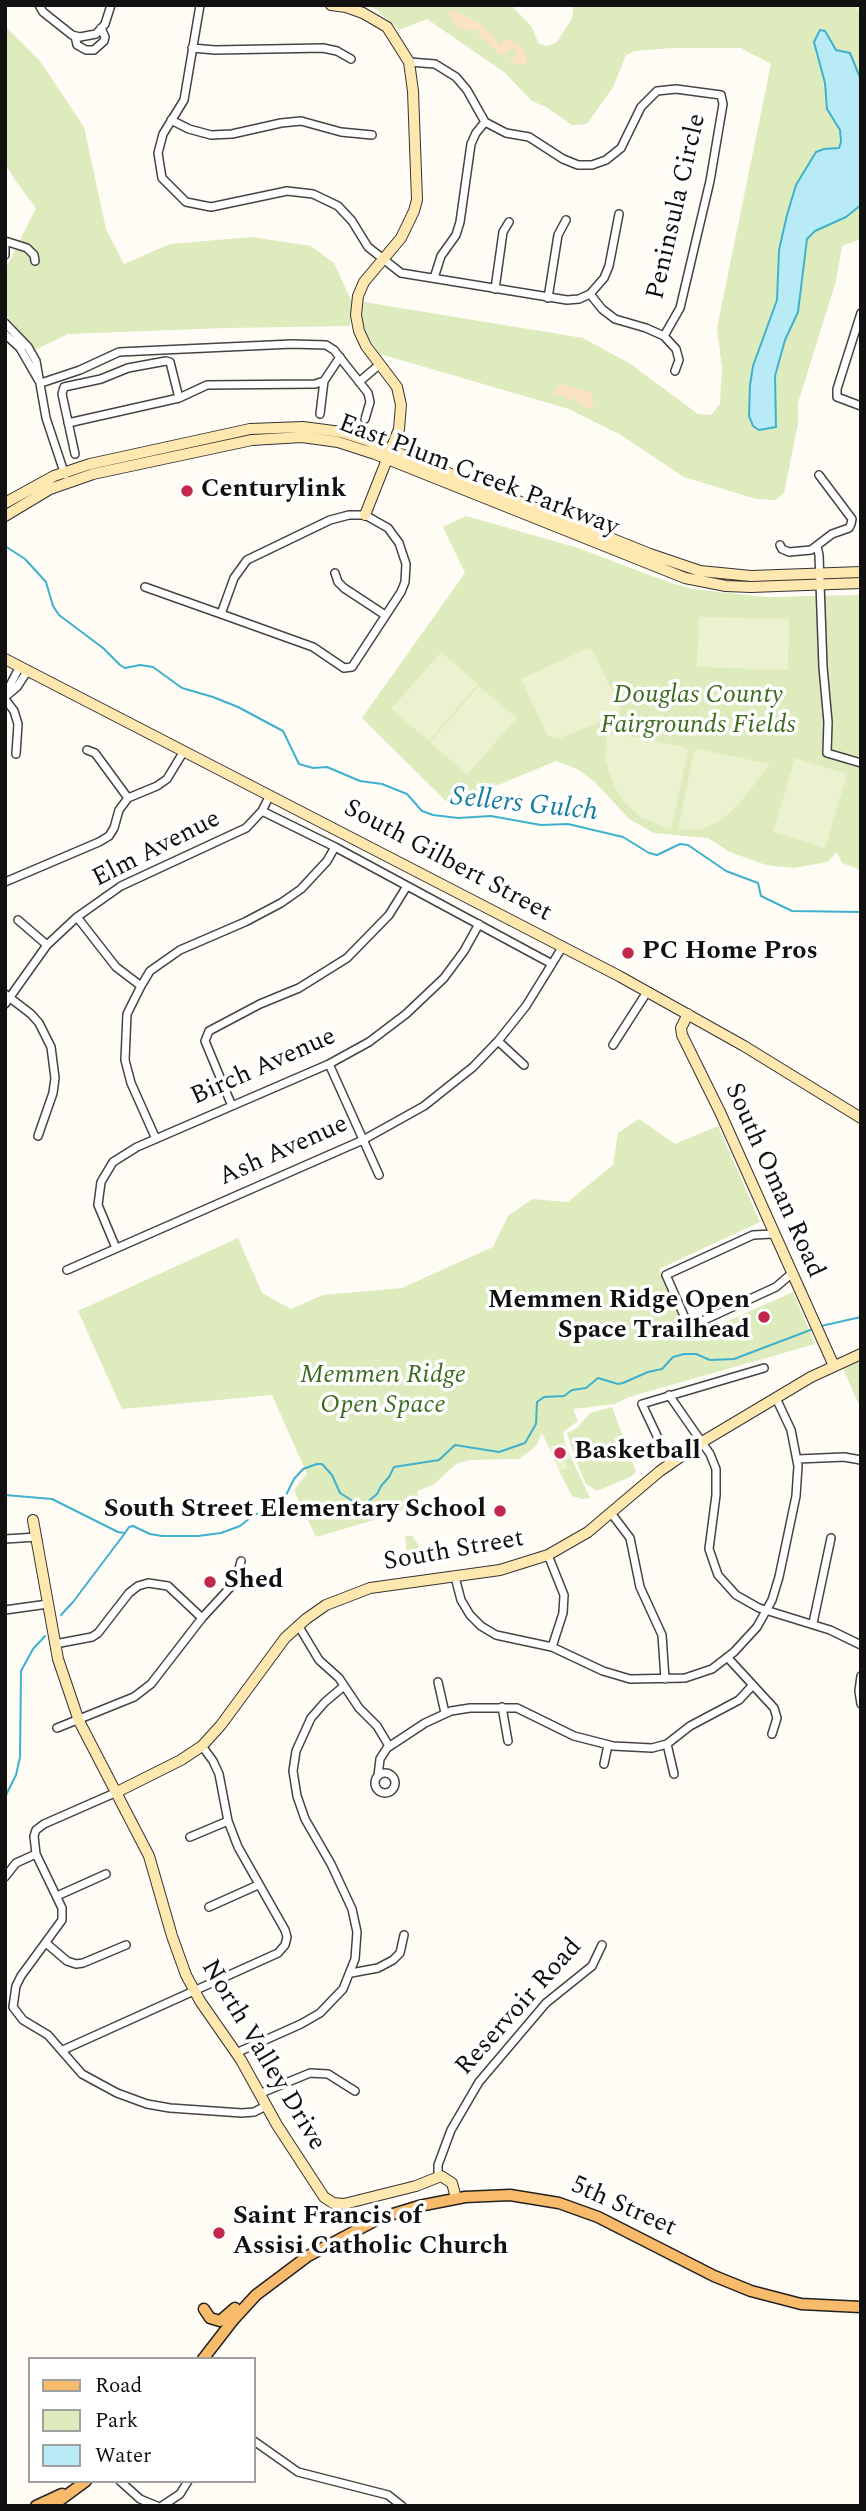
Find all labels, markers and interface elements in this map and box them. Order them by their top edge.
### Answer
street label: Peninsula Circle [641,111,715,303]
street label: East Plum Creek Parkway [333,409,623,545]
place label: Centurylink [201,475,346,507]
marker: Centurylink [179,483,195,499]
park label: Douglas County Fairgrounds Fields [600,681,796,742]
water label: Sellers Gulch [449,782,599,830]
street label: South Gilbert Street [338,794,556,930]
street label: Elm Avenue [88,804,226,896]
place label: PC Home Pros [642,937,818,969]
marker: PC Home Pros [620,945,636,961]
street label: Birch Avenue [187,1022,341,1114]
street label: South Oman Road [716,1079,830,1283]
street label: Ash Avenue [215,1110,353,1194]
place label: Memmen Ridge Open Space Trailhead [488,1286,750,1348]
marker: Memmen Ridge Open Space Trailhead [756,1309,772,1325]
park label: Memmen Ridge Open Space [300,1361,466,1422]
place label: Basketball [574,1437,701,1469]
marker: Basketball [552,1445,568,1461]
place label: South Street Elementary School [104,1495,486,1527]
marker: South Street Elementary School [492,1503,508,1519]
street label: South Street [381,1524,527,1580]
place label: Shed [224,1566,283,1598]
marker: Shed [202,1574,218,1590]
street label: Reservoir Road [450,1933,590,2083]
street label: North Valley Drive [193,1955,331,2157]
street label: 5th Street [565,2171,681,2245]
place label: Saint Francis of Assisi Catholic Church [233,2202,508,2264]
marker: Saint Francis of Assisi Catholic Church [211,2225,227,2241]
legend [28,2357,256,2483]
text: Road [95,2370,142,2402]
text: Park [95,2405,138,2437]
text: Water [95,2440,151,2472]

